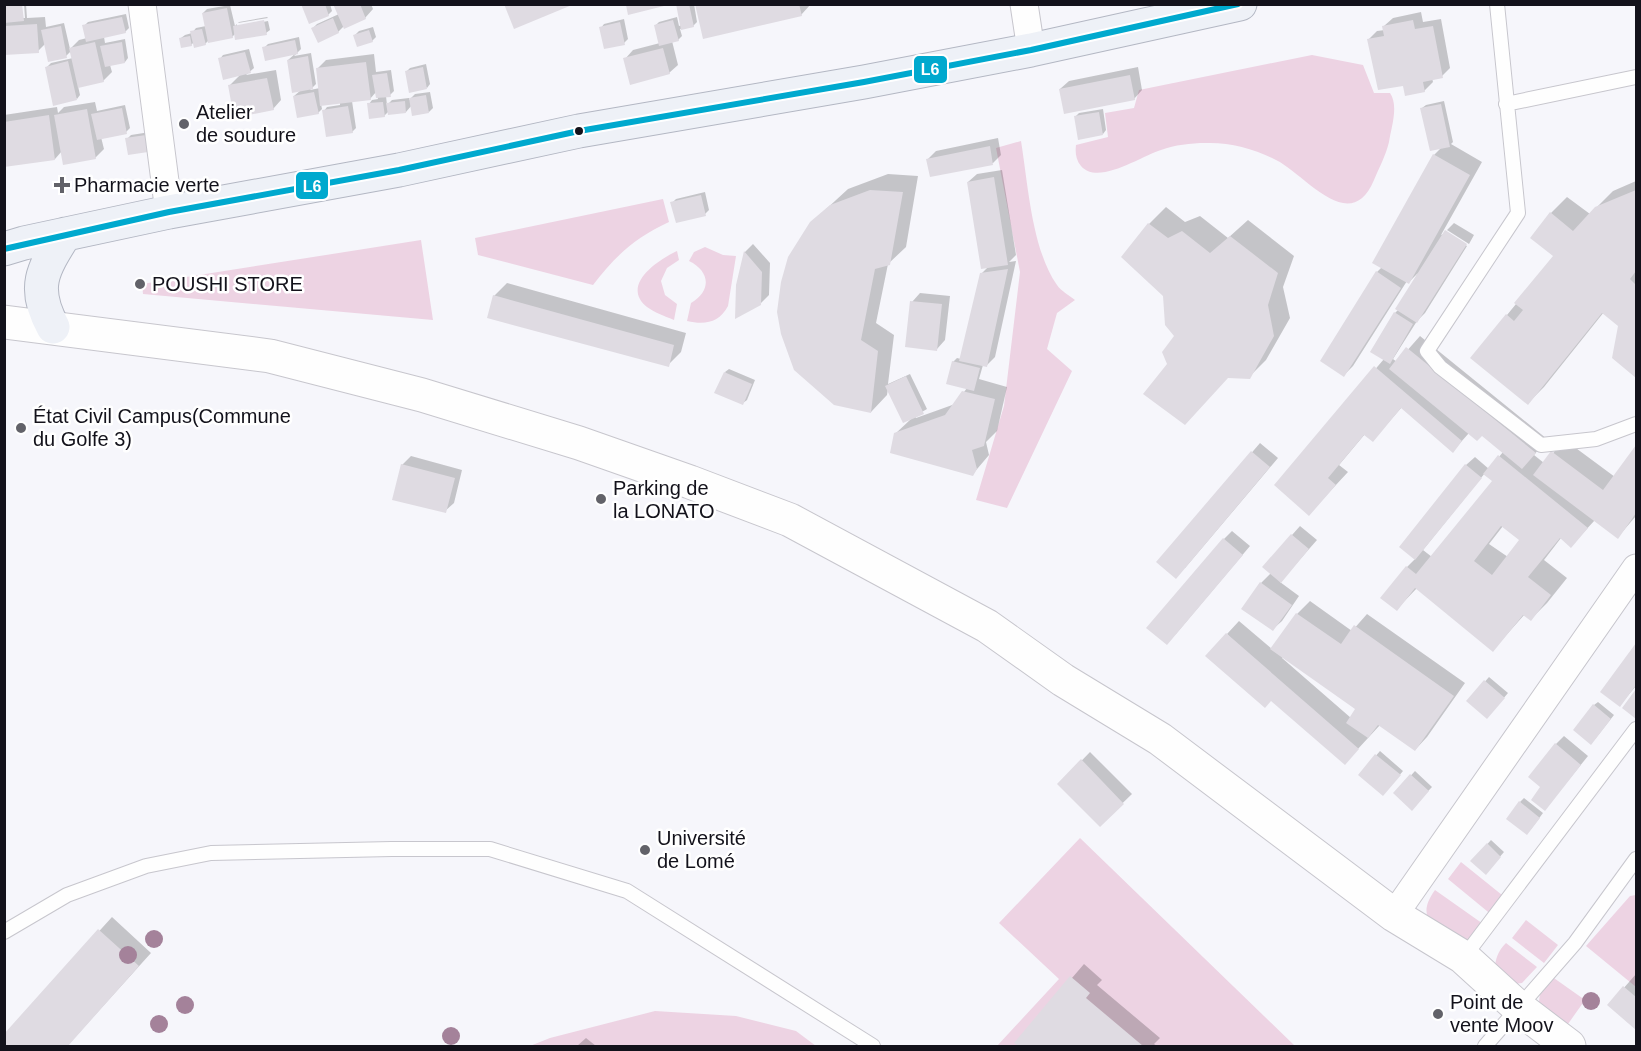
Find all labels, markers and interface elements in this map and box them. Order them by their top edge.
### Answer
line badge: L6 [913,55,948,84]
text: L6 [921,61,939,78]
place label: Atelier de soudure [196,101,296,146]
marker: Atelier de soudure [177,117,191,131]
unlabelled marker [573,125,585,137]
line badge: L6 [295,171,329,200]
place label: Pharmacie verte [74,174,220,196]
marker: Pharmacie verte [55,178,69,192]
text: L6 [303,178,321,195]
place label: POUSHI STORE [152,273,303,295]
marker: POUSHI STORE [133,277,147,291]
place label: État Civil Campus(Commune du Golfe 3) [33,405,291,450]
marker: État Civil Campus(Commune du Golfe 3) [14,421,28,435]
place label: Parking de la LONATO [613,477,715,522]
marker: Parking de la LONATO [594,492,608,506]
place label: Université de Lomé [657,827,746,872]
marker: Université de Lomé [638,843,652,857]
place label: Point de vente Moov [1450,991,1553,1036]
marker: Point de vente Moov [1431,1007,1445,1021]

